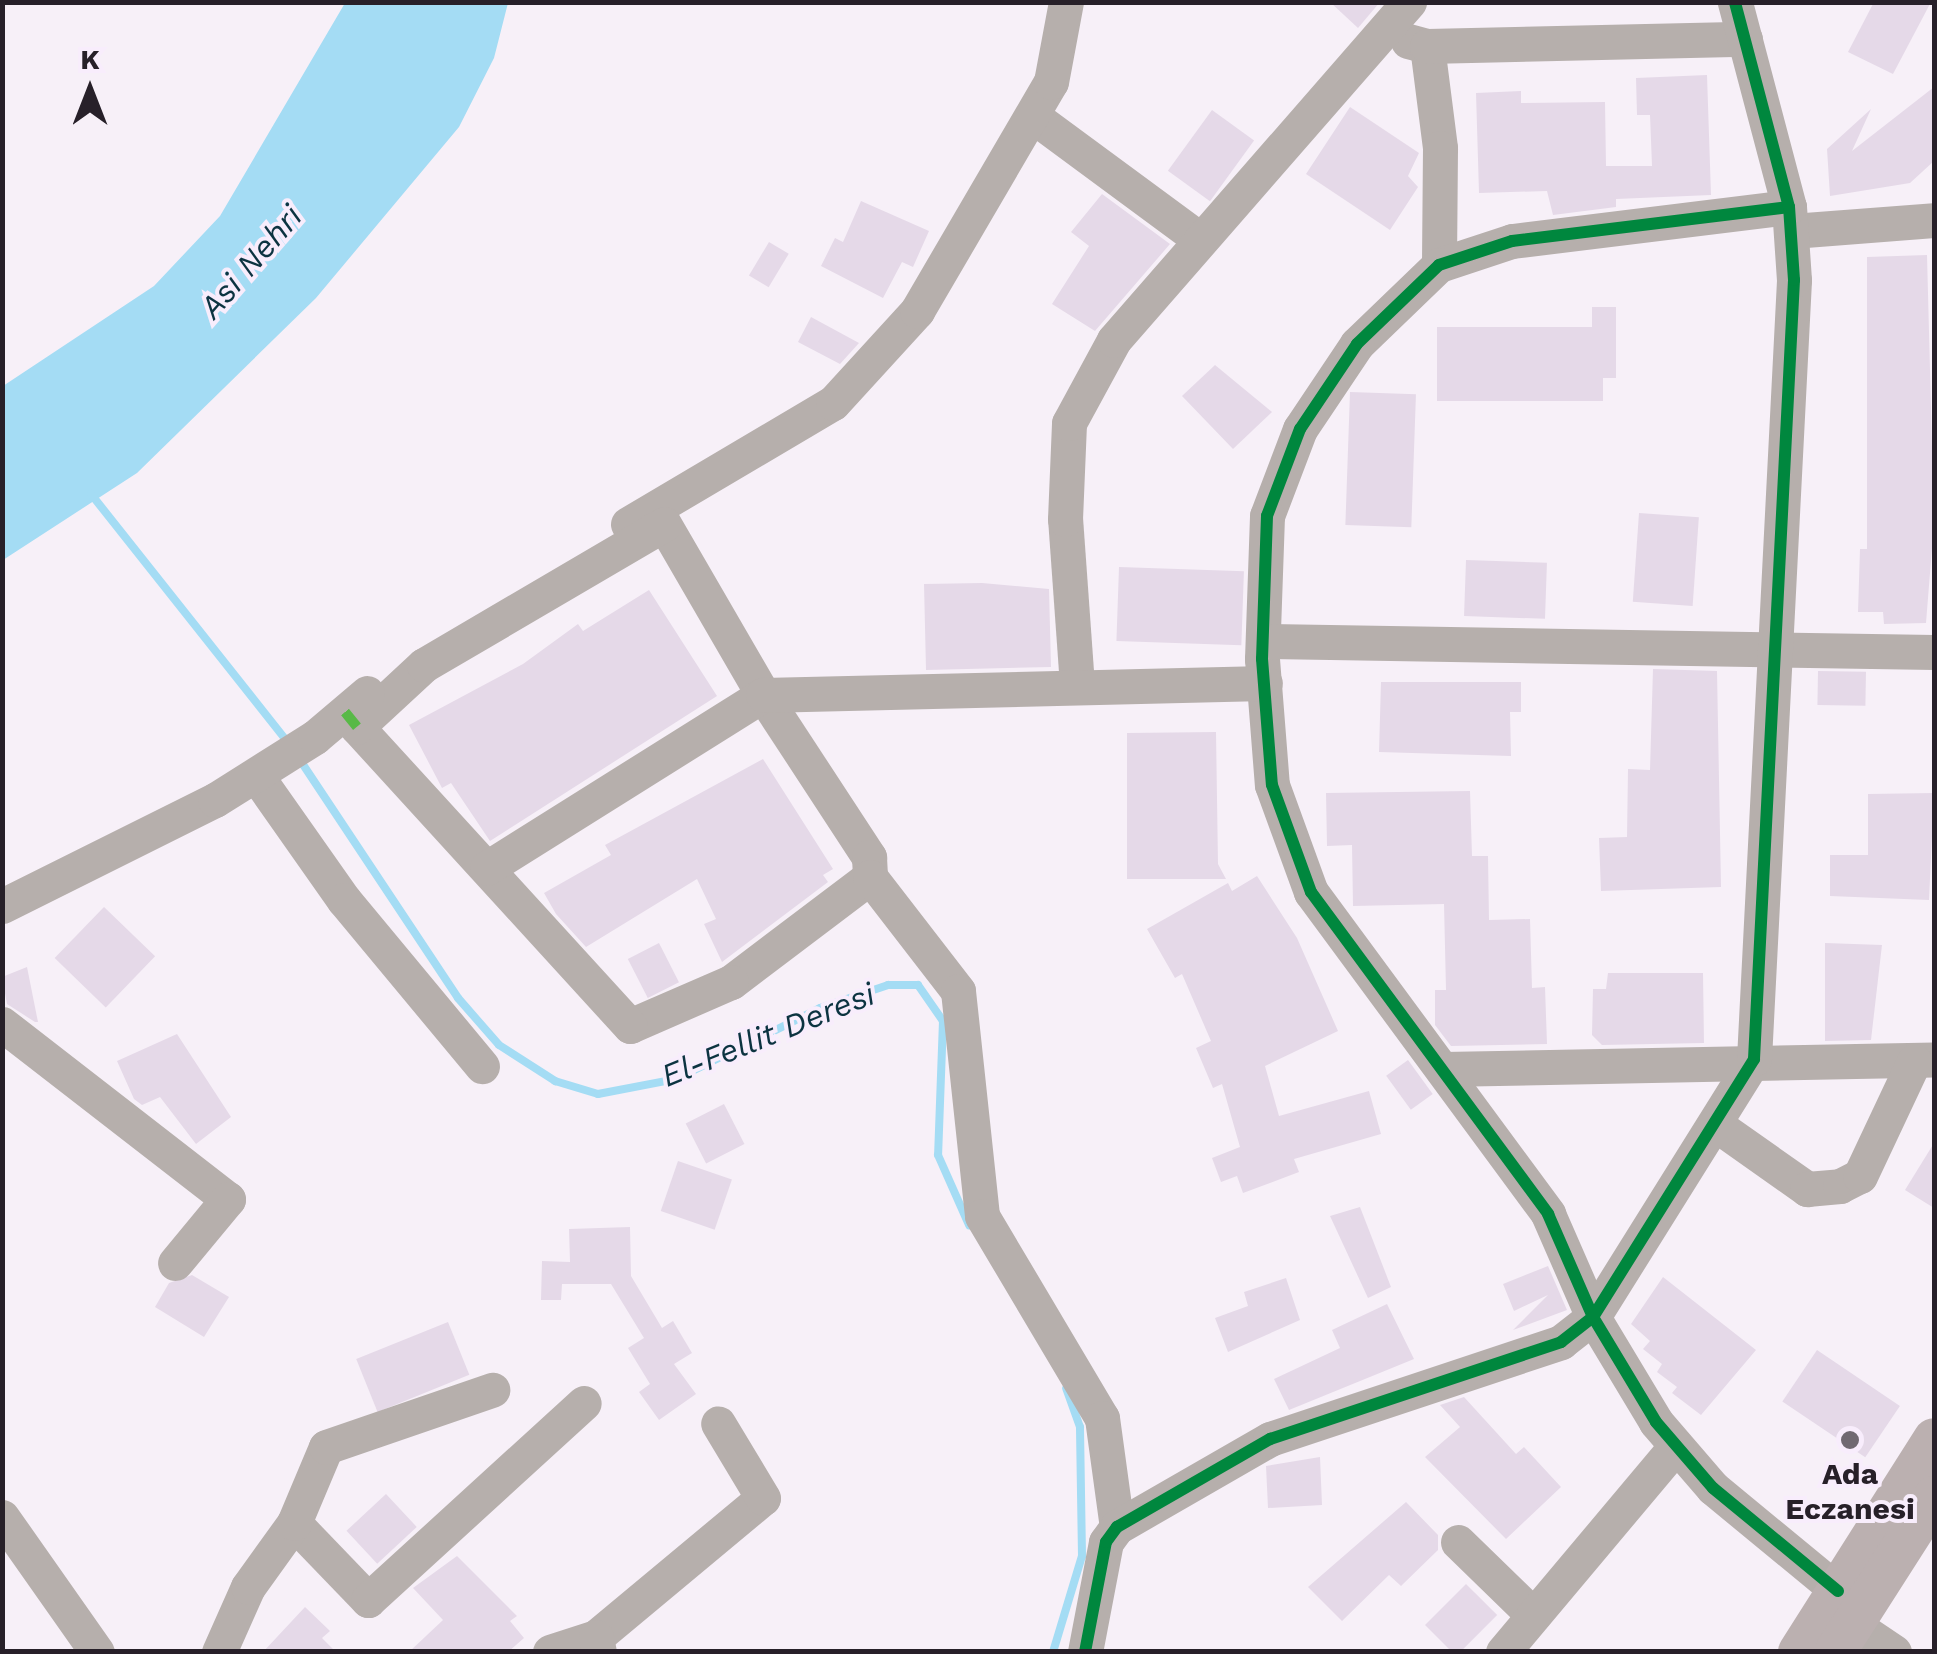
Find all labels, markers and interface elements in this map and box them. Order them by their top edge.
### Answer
north arrow [40,40,140,140]
text: K [80,43,100,76]
water label: Asi Nehri [192,198,310,326]
water label: El-Fellit Deresi [656,975,880,1095]
marker: Ada Eczanesi [1839,1429,1861,1451]
place label: Ada Eczanesi [1785,1456,1915,1526]

